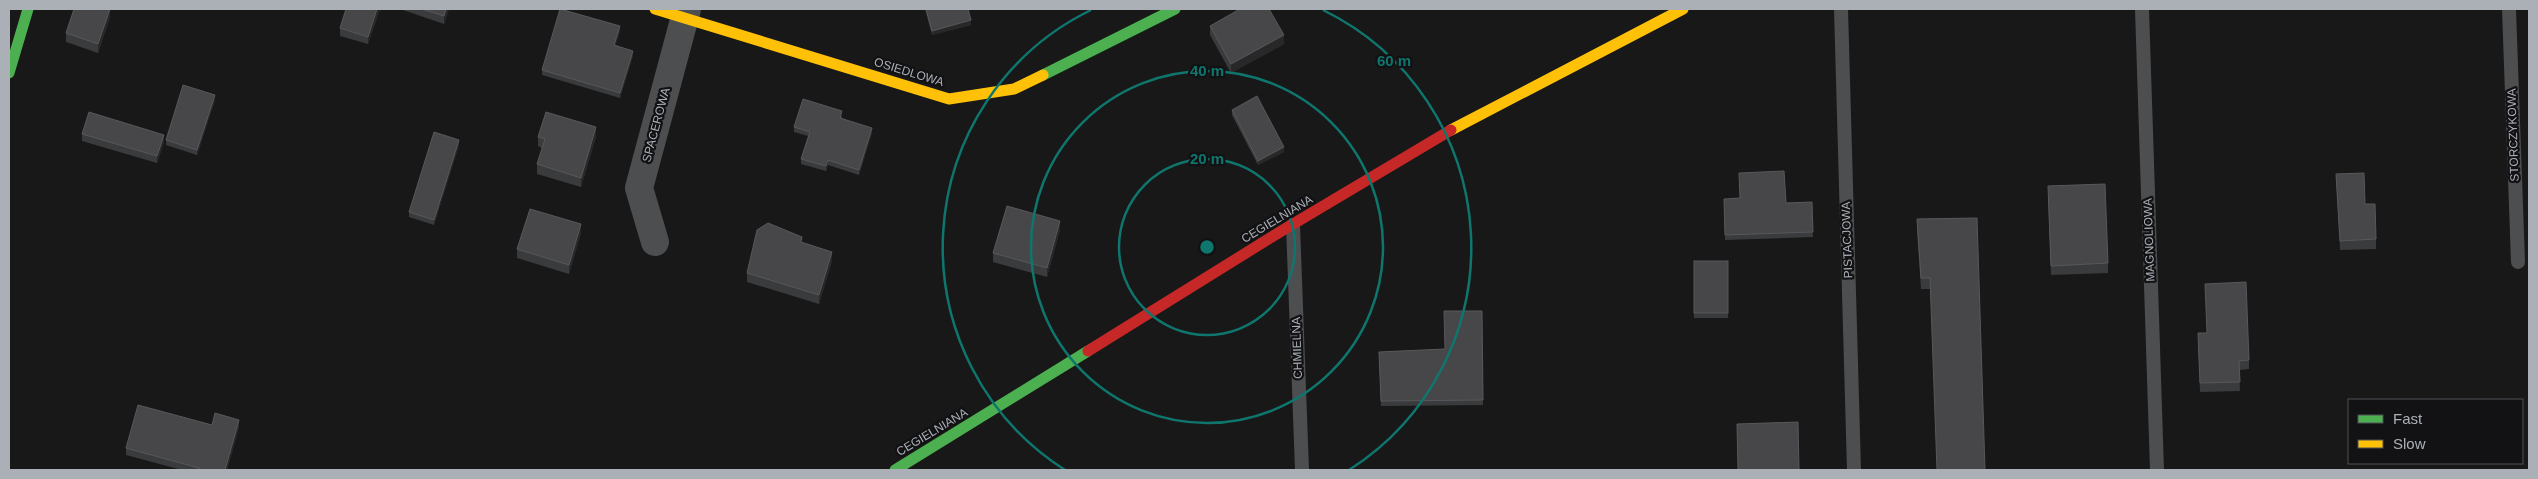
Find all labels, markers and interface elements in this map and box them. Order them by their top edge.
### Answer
text: 60 m [1377,52,1411,69]
street label: OSIEDLOWA [872,55,946,89]
text: 40 m [1190,62,1224,79]
street label: SPACEROWA [639,86,673,164]
street label: STORCZYKOWA [2504,88,2522,182]
text: 20 m [1190,150,1224,167]
street label: CEGIELNIANA [1239,192,1315,246]
street label: MAGNOLIOWA [2141,198,2157,282]
street label: PISTACJOWA [1839,201,1855,279]
centre of rings [1198,238,1216,256]
street label: CHMIELNA [1289,317,1305,379]
legend [2348,399,2523,464]
street label: CEGIELNIANA [894,405,970,459]
text: Fast [2393,410,2423,427]
text: Slow [2393,435,2426,452]

